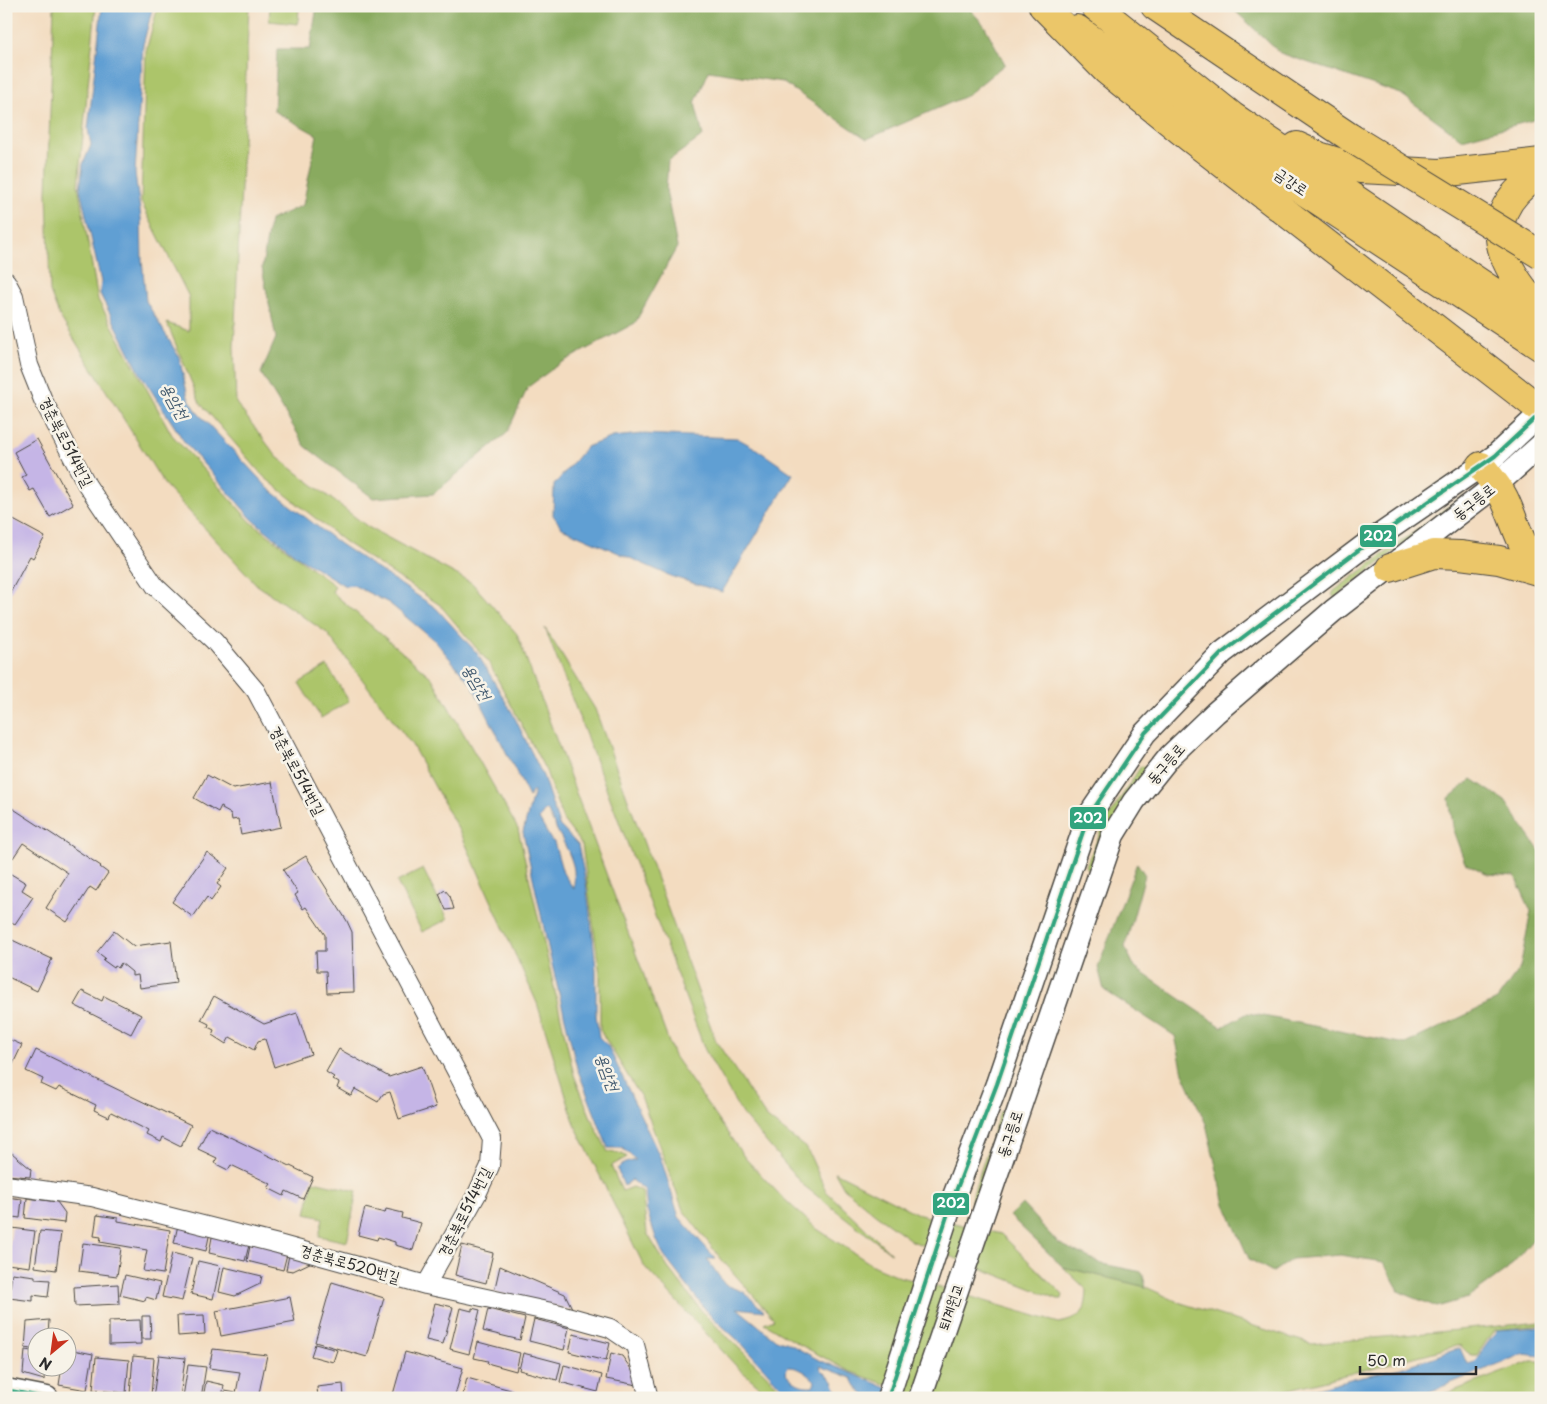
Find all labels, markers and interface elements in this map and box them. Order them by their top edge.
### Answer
street label: 금강로 [1270,161,1313,200]
water label: 용암천 [156,378,197,425]
street label: 경춘북로514번길 [35,392,100,490]
street label: 동구릉로 [1447,477,1499,525]
line badge: 202 [1359,524,1397,548]
text: 202 [1363,525,1393,546]
water label: 용암천 [458,659,499,706]
street label: 경춘북로514번길 [265,721,332,819]
street label: 동구릉로 [1140,737,1189,789]
line badge: 202 [1069,806,1107,830]
text: 202 [1073,807,1103,828]
water label: 용암천 [591,1049,628,1096]
street label: 동구릉로 [990,1107,1027,1160]
street label: 경춘북로514번길 [431,1162,496,1260]
line badge: 202 [932,1192,970,1216]
text: 202 [936,1192,966,1213]
street label: 경춘북로520번길 [298,1237,403,1288]
street label: 퇴계원교 [931,1280,968,1333]
north arrow [28,1326,78,1376]
scale bar [1360,1344,1476,1376]
text: 50 m [1367,1348,1406,1371]
text: N [36,1352,55,1376]

